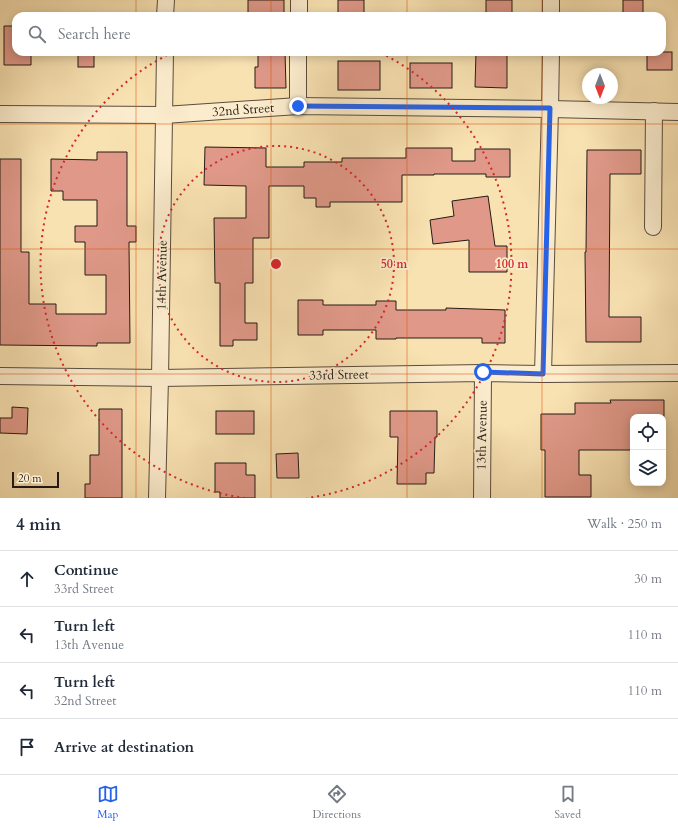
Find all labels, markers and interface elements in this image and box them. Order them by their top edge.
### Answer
search box [12,12,666,56]
icon: search [26,23,48,45]
text: Search here [58,24,131,44]
north arrow [582,68,618,104]
route end [289,97,307,115]
street label: 32nd Street [211,99,275,121]
street label: 14th Avenue [152,240,172,310]
text: 50 m [381,256,408,272]
text: 100 m [496,256,529,272]
centre of rings [269,257,283,271]
route start [474,363,492,381]
street label: 33rd Street [309,365,369,385]
street label: 13th Avenue [472,400,492,470]
map controls [630,414,666,486]
button: locate [630,414,666,450]
button: layers [630,450,666,486]
scale bar [12,470,59,489]
text: 20 m [18,471,42,486]
text: 4 min [16,513,61,536]
text: Walk · 250 m [587,515,662,533]
text: Continue [54,560,119,580]
icon: ahead [16,568,38,590]
text: 30 m [634,570,662,588]
text: 33rd Street [54,580,114,598]
text: Turn left [54,616,115,636]
icon: left [16,624,38,646]
text: 110 m [628,626,662,644]
text: 13th Avenue [54,636,124,654]
text: Turn left [54,672,115,692]
icon: left [16,680,38,702]
text: 110 m [628,682,662,700]
text: 32nd Street [54,692,116,710]
icon: arrive [16,736,38,758]
text: Arrive at destination [54,737,194,757]
tab: Map [97,783,119,822]
tab: Directions [312,783,361,822]
tab: Saved [555,783,581,822]

